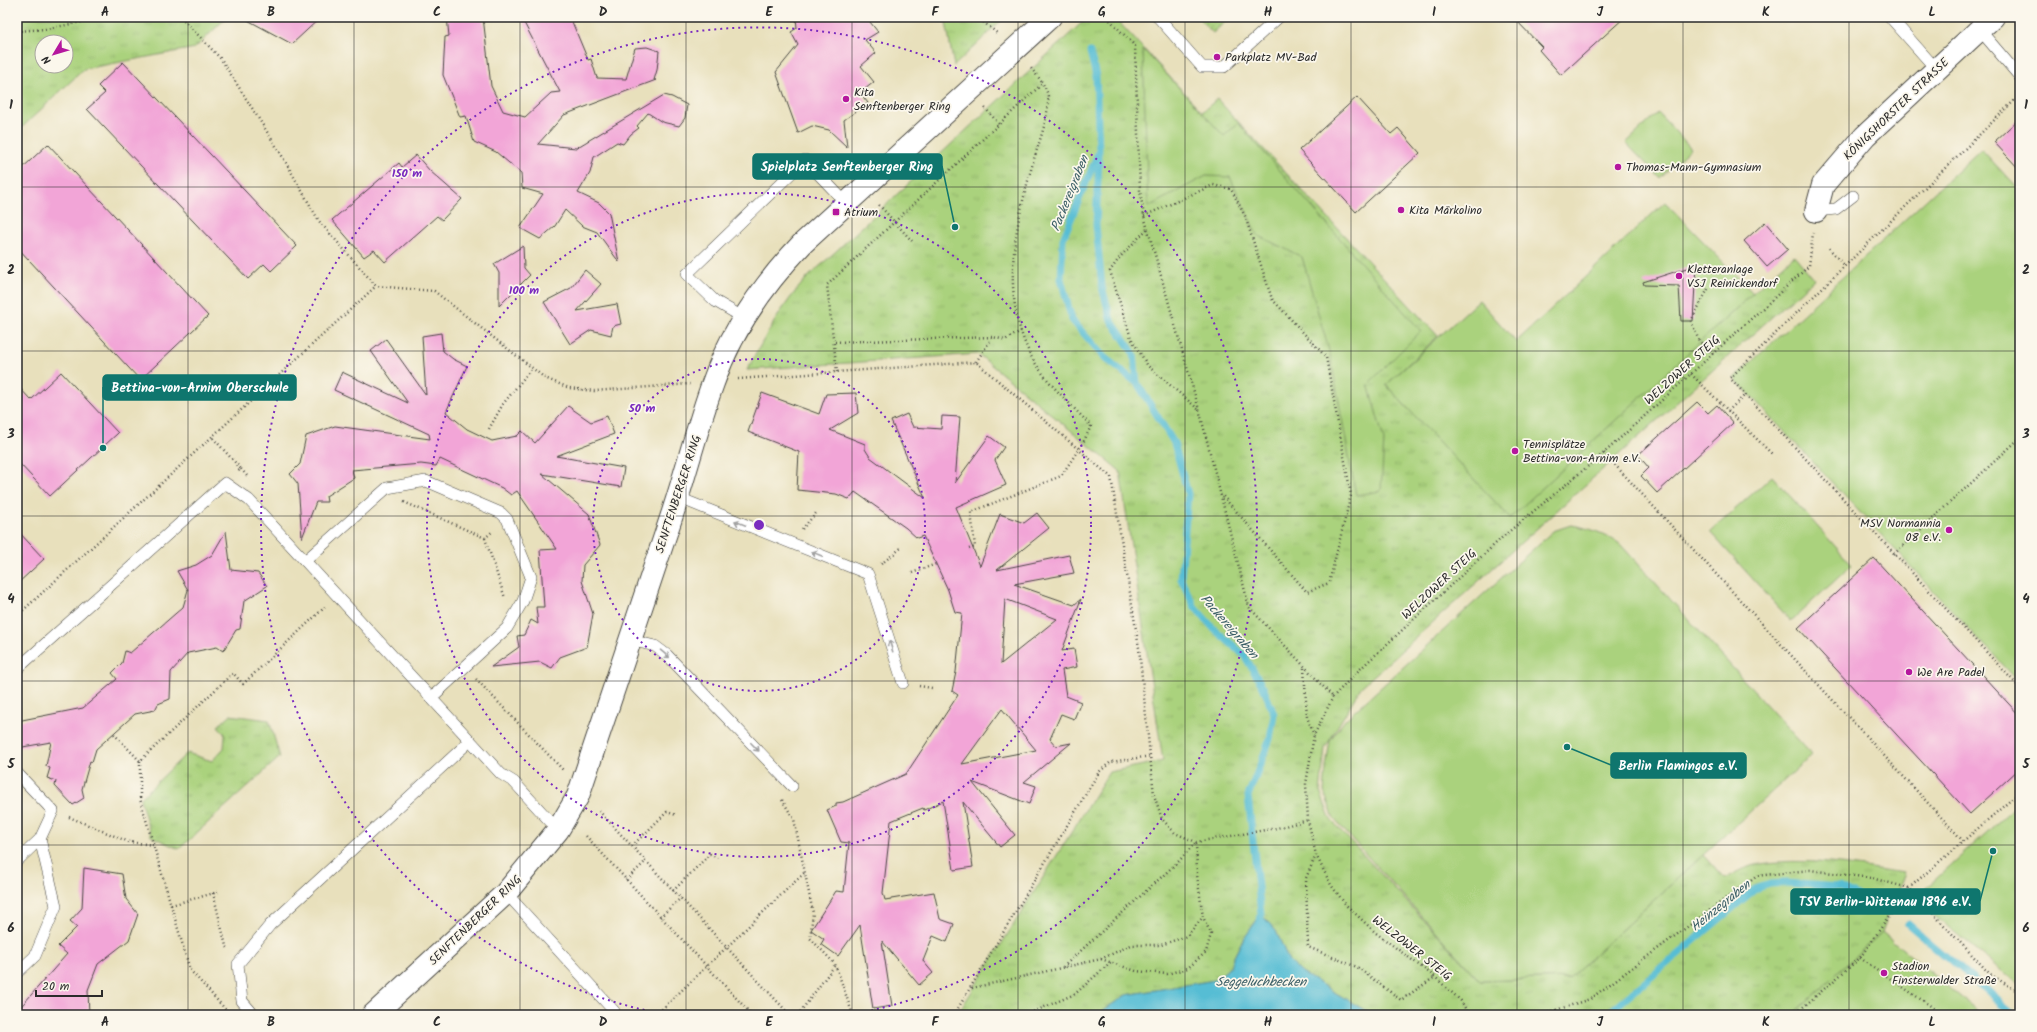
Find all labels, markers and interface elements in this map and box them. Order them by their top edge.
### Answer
text: A [101,2,109,23]
text: B [267,2,275,23]
text: C [433,2,441,23]
text: D [599,2,608,23]
text: E [765,2,773,23]
text: F [931,2,939,23]
text: G [1098,2,1106,23]
text: H [1264,2,1273,23]
text: I [1432,2,1436,23]
text: J [1597,2,1604,23]
text: K [1762,2,1770,23]
text: L [1928,2,1936,23]
north arrow [34,34,74,74]
place label: Parkplatz MV-Bad [1225,48,1317,67]
text: N [38,51,56,68]
marker: Parkplatz MV-Bad [1212,52,1222,62]
street label: KÖNIGSHORSTER STRASSE [1839,53,1954,165]
place label: Kita Senftenberger Ring [854,83,951,116]
marker: Kita Senftenberger Ring [841,94,851,104]
text: 1 [9,95,13,116]
text: 1 [2024,95,2028,116]
water label: Packereigraben [1046,151,1096,235]
callout: Spielplatz Senftenberger Ring [753,154,942,179]
text: Spielplatz Senftenberger Ring [761,157,933,178]
place label: Thomas-Mann-Gymnasium [1626,158,1762,177]
marker: Thomas-Mann-Gymnasium [1613,162,1623,172]
text: 150 m [392,164,422,183]
place label: Kita Märkolino [1409,201,1482,220]
place label: Atrium [844,203,879,222]
marker: Kita Märkolino [1396,205,1406,215]
marker: Atrium [831,207,841,217]
text: 2 [7,260,15,281]
place label: Kletteranlage VSJ Reinickendorf [1687,260,1779,293]
text: 2 [2022,260,2030,281]
marker: Kletteranlage VSJ Reinickendorf [1674,271,1684,281]
text: 100 m [509,281,539,300]
street label: WELZOWER STEIG [1640,331,1725,410]
callout: Bettina-von-Arnim Oberschule [103,375,296,400]
text: Bettina-von-Arnim Oberschule [111,378,289,399]
text: 50 m [628,399,656,418]
text: 3 [6,424,15,445]
text: 3 [2021,424,2030,445]
street label: SENFTENBERGER RING [650,433,707,556]
place label: Tennisplätze Bettina-von-Arnim e.V. [1523,435,1641,468]
marker: Tennisplätze Bettina-von-Arnim e.V. [1510,446,1520,456]
place label: MSV Normannia 08 e.V. [1860,514,1941,547]
centre of rings [752,518,766,532]
one-way arrow [735,519,747,527]
marker: MSV Normannia 08 e.V. [1944,525,1954,535]
street label: WELZOWER STEIG [1397,544,1481,624]
one-way arrow [811,550,823,558]
text: 4 [7,589,15,610]
text: 4 [2022,589,2030,610]
water label: Packereigraben [1195,590,1264,665]
one-way arrow [887,639,894,652]
one-way arrow [660,649,671,658]
place label: We Are Padel [1917,663,1985,682]
marker: We Are Padel [1904,667,1914,677]
one-way arrow [751,742,760,752]
callout: Berlin Flamingos e.V. [1611,753,1746,778]
text: 5 [7,754,16,775]
text: 5 [2022,754,2031,775]
text: Berlin Flamingos e.V. [1618,756,1738,777]
street label: SENFTENBERGER RING [424,871,526,970]
water label: Heinzegraben [1686,875,1756,937]
callout: TSV Berlin-Wittenau 1896 e.V. [1791,889,1980,914]
text: TSV Berlin-Wittenau 1896 e.V. [1799,892,1971,913]
street label: WELZOWER STEIG [1368,911,1456,986]
text: 6 [7,918,15,939]
text: 6 [2022,918,2030,939]
place label: Stadion Finsterwalder Straße [1892,957,1997,990]
marker: Stadion Finsterwalder Straße [1879,968,1889,978]
scale bar [36,972,102,998]
water label: Seggeluchbecken [1216,972,1307,993]
text: 20 m [42,977,70,996]
text: A [101,1012,109,1032]
text: B [267,1012,275,1032]
text: C [433,1012,441,1032]
text: D [599,1012,608,1032]
text: E [765,1012,773,1032]
text: F [931,1012,939,1032]
text: G [1098,1012,1106,1032]
text: H [1264,1012,1273,1032]
text: I [1432,1012,1436,1032]
text: J [1597,1012,1604,1032]
text: K [1762,1012,1770,1032]
text: L [1928,1012,1936,1032]

